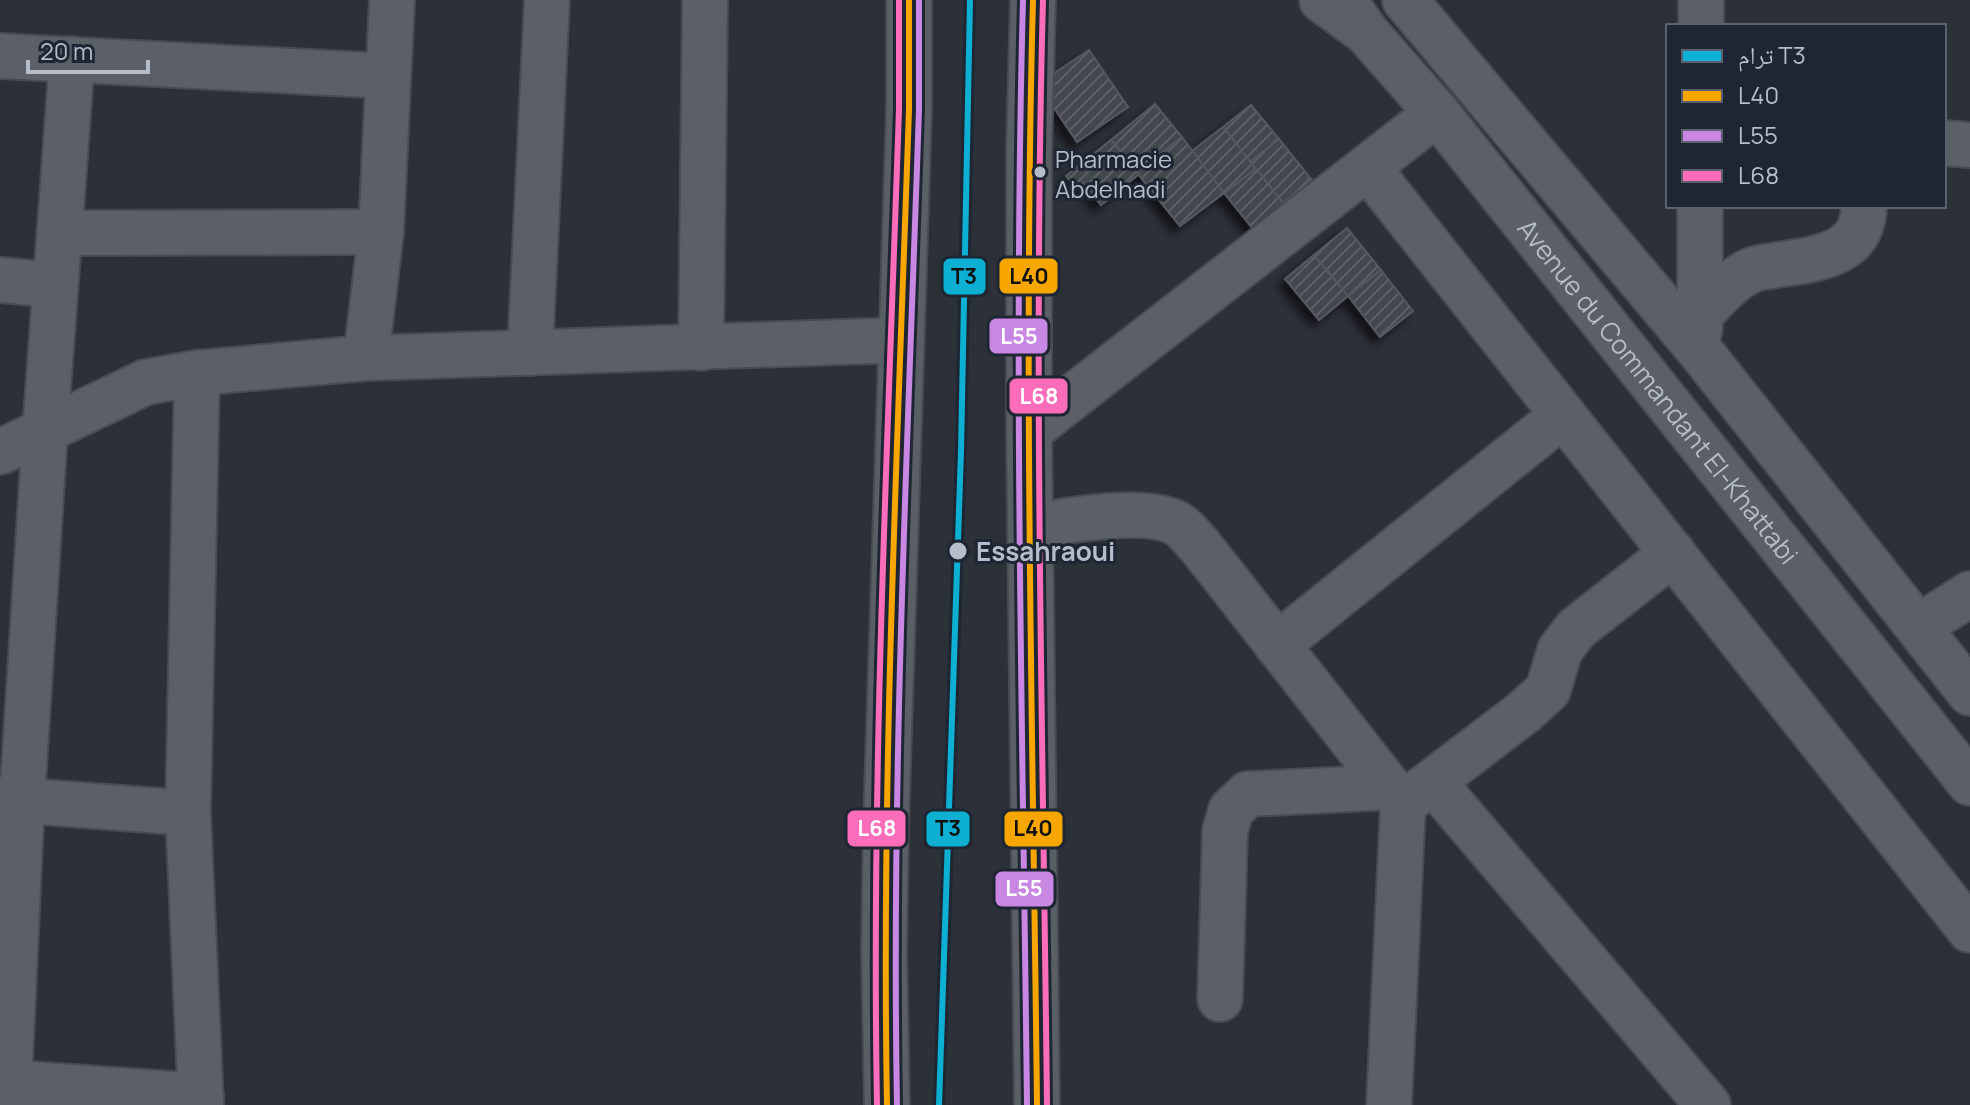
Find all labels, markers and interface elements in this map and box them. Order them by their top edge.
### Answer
scale bar [28,24,148,74]
legend [1666,24,1946,208]
text: 20 m [40,34,93,67]
text: ترام T3 [1738,38,1806,72]
text: L40 [1738,78,1779,111]
text: L55 [1738,118,1778,151]
place label: Pharmacie Abdelhadi [1055,142,1172,205]
text: L68 [1738,158,1779,191]
marker: Pharmacie Abdelhadi [1032,164,1048,180]
street label: Avenue du Commandant El-Khattabi [1510,211,1807,571]
line badge: T3 [942,257,987,296]
line badge: L40 [998,257,1059,295]
text: T3 [951,261,977,291]
text: L40 [1009,261,1049,291]
line badge: L55 [988,317,1049,355]
text: L55 [1000,321,1038,351]
line badge: L68 [1008,377,1069,415]
text: L68 [1020,381,1058,411]
place label: Essahraoui [976,533,1115,569]
marker: Essahraoui [947,540,969,562]
line badge: L68 [846,809,907,848]
line badge: T3 [925,810,971,848]
line badge: L40 [1003,810,1064,848]
text: L68 [858,813,896,843]
text: T3 [935,813,961,843]
text: L40 [1013,813,1053,843]
line badge: L55 [994,870,1055,908]
text: L55 [1005,873,1043,903]

